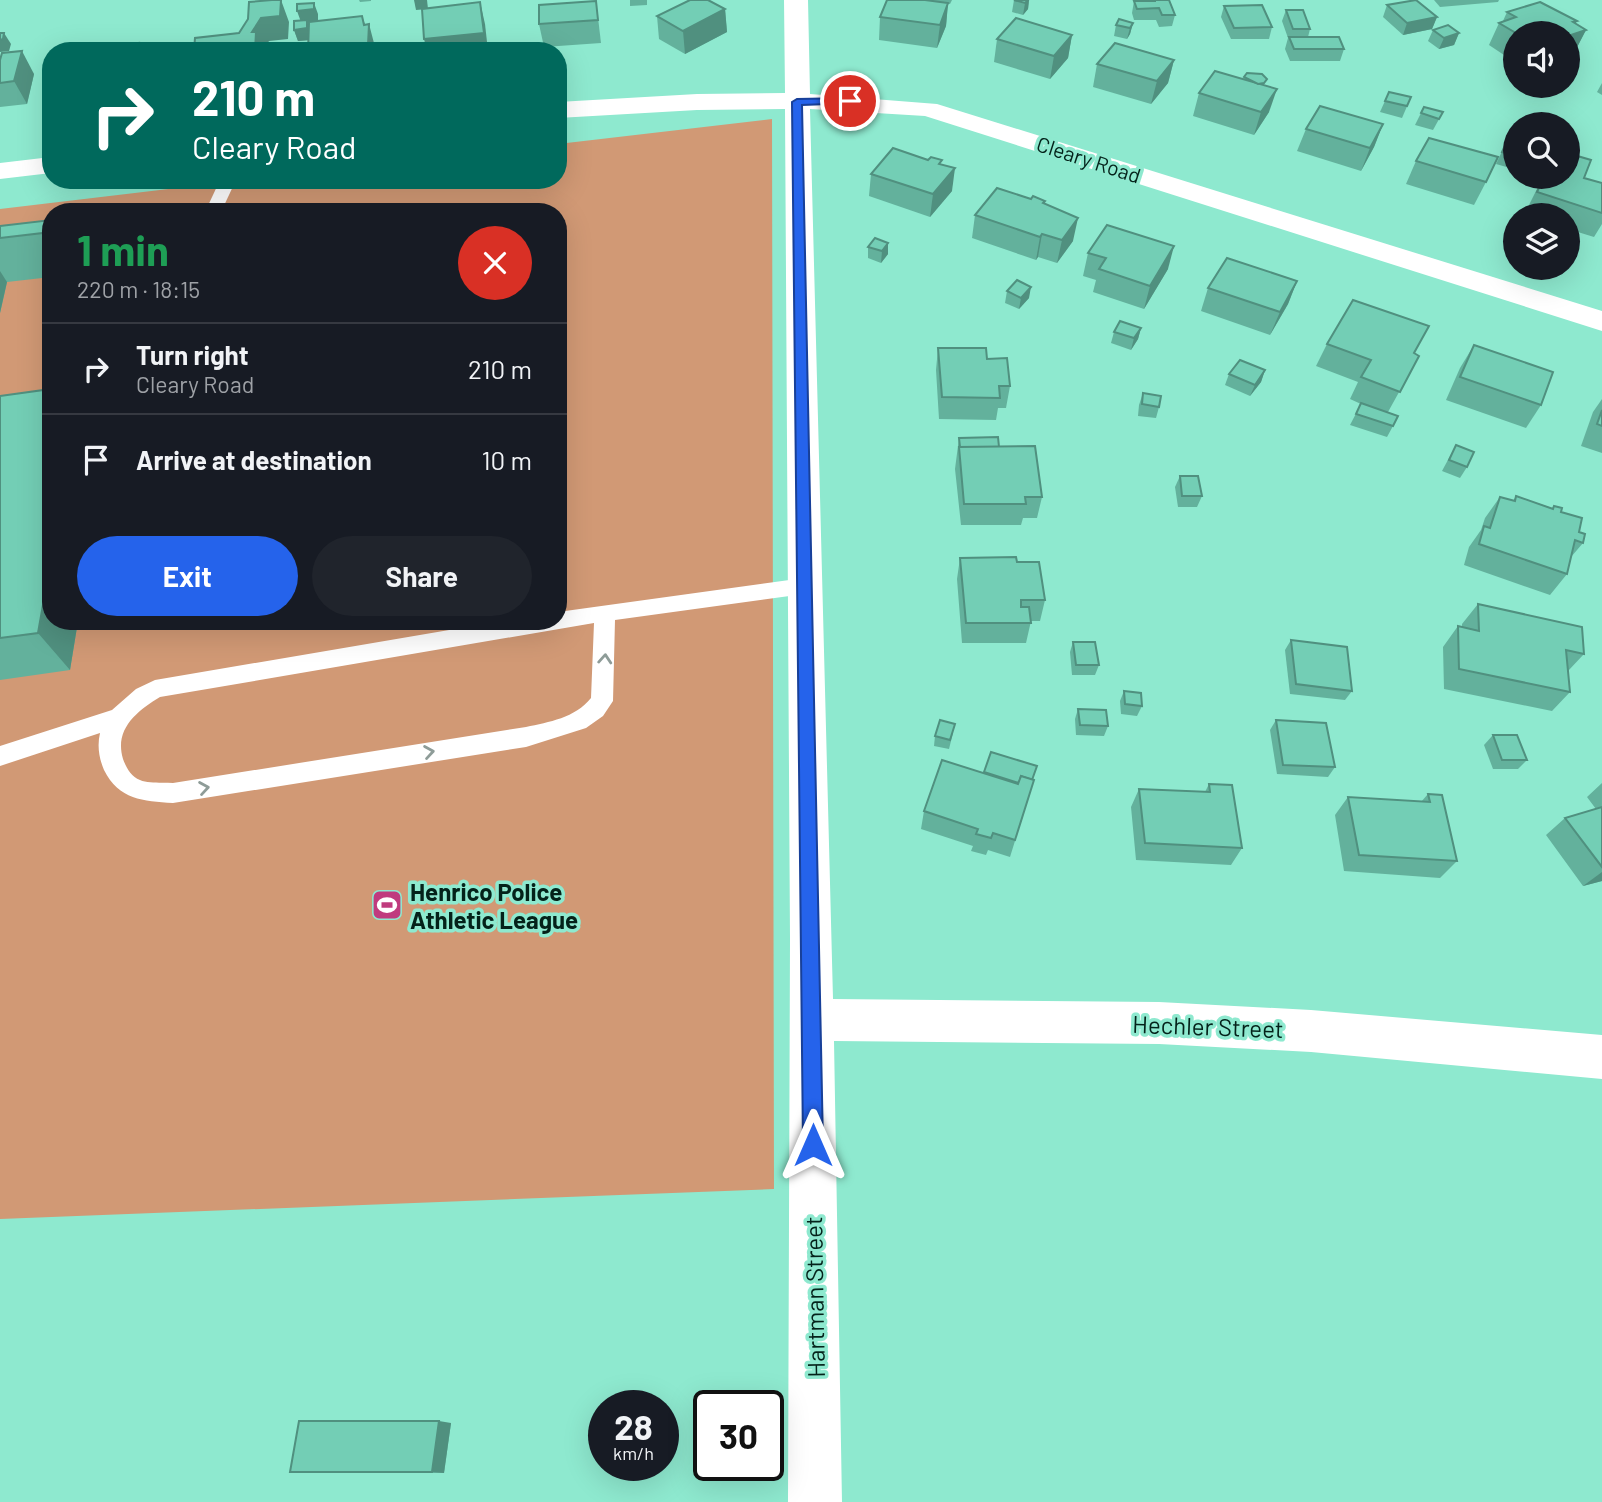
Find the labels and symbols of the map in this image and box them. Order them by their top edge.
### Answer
pin [820,71,880,131]
street label: Cleary Road [1034,130,1144,188]
one-way arrow [597,653,612,664]
one-way arrow [423,745,435,760]
one-way arrow [198,781,210,796]
place label: Henrico Police Athletic League [410,877,578,934]
sports icon: Henrico Police Athletic League [370,888,404,922]
street label: Hechler Street [1132,1009,1284,1043]
position arrow [776,1108,850,1182]
street label: Hartman Street [798,1216,830,1378]
speed limit sign: 30 [693,1390,784,1481]

